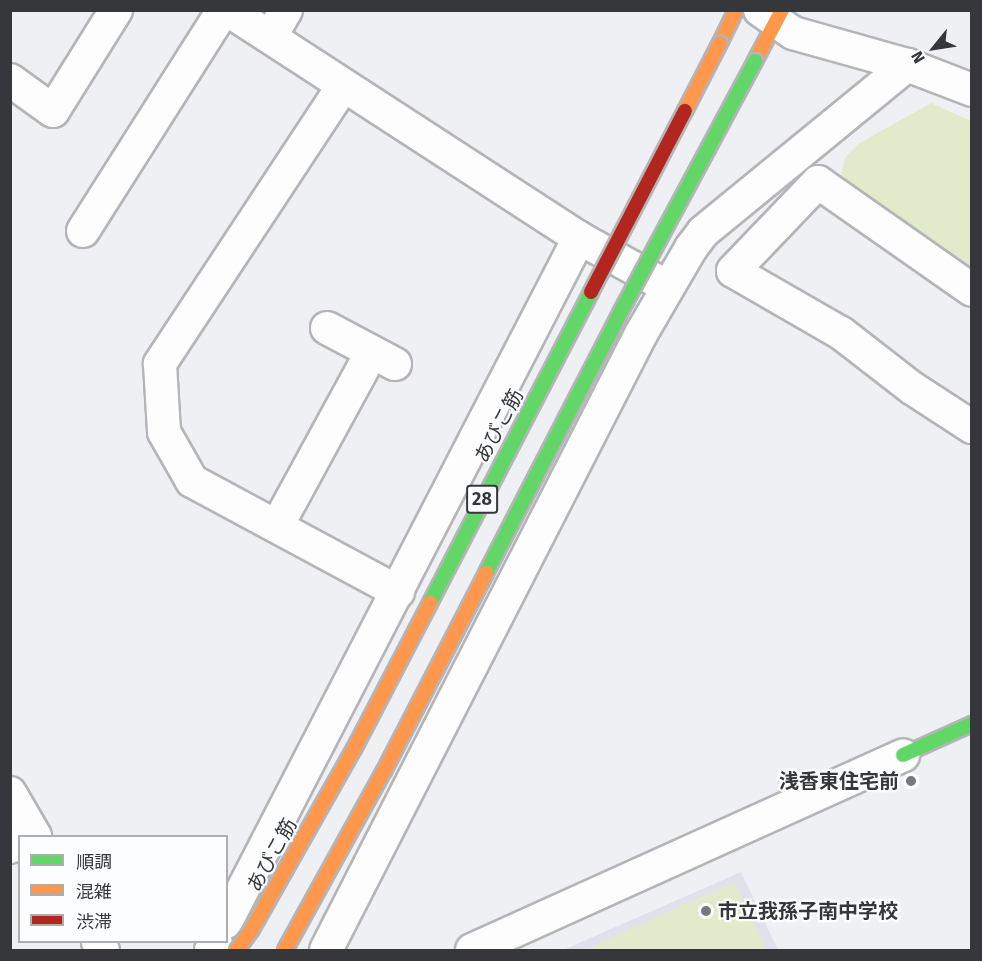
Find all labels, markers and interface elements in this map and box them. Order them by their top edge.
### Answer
north arrow [904,18,964,78]
text: N [907,48,929,67]
street label: あびこ筋 [470,385,528,467]
road number: 28 [466,484,498,514]
place label: 浅香東住宅前 [779,769,899,793]
marker: 浅香東住宅前 [904,774,918,788]
street label: あびこ筋 [242,814,302,896]
legend [18,835,228,943]
text: 順調 [76,851,112,873]
text: 混雑 [76,881,112,903]
place label: 市立我孫子南中学校 [718,899,898,923]
marker: 市立我孫子南中学校 [699,904,713,918]
text: 渋滞 [76,911,112,933]

